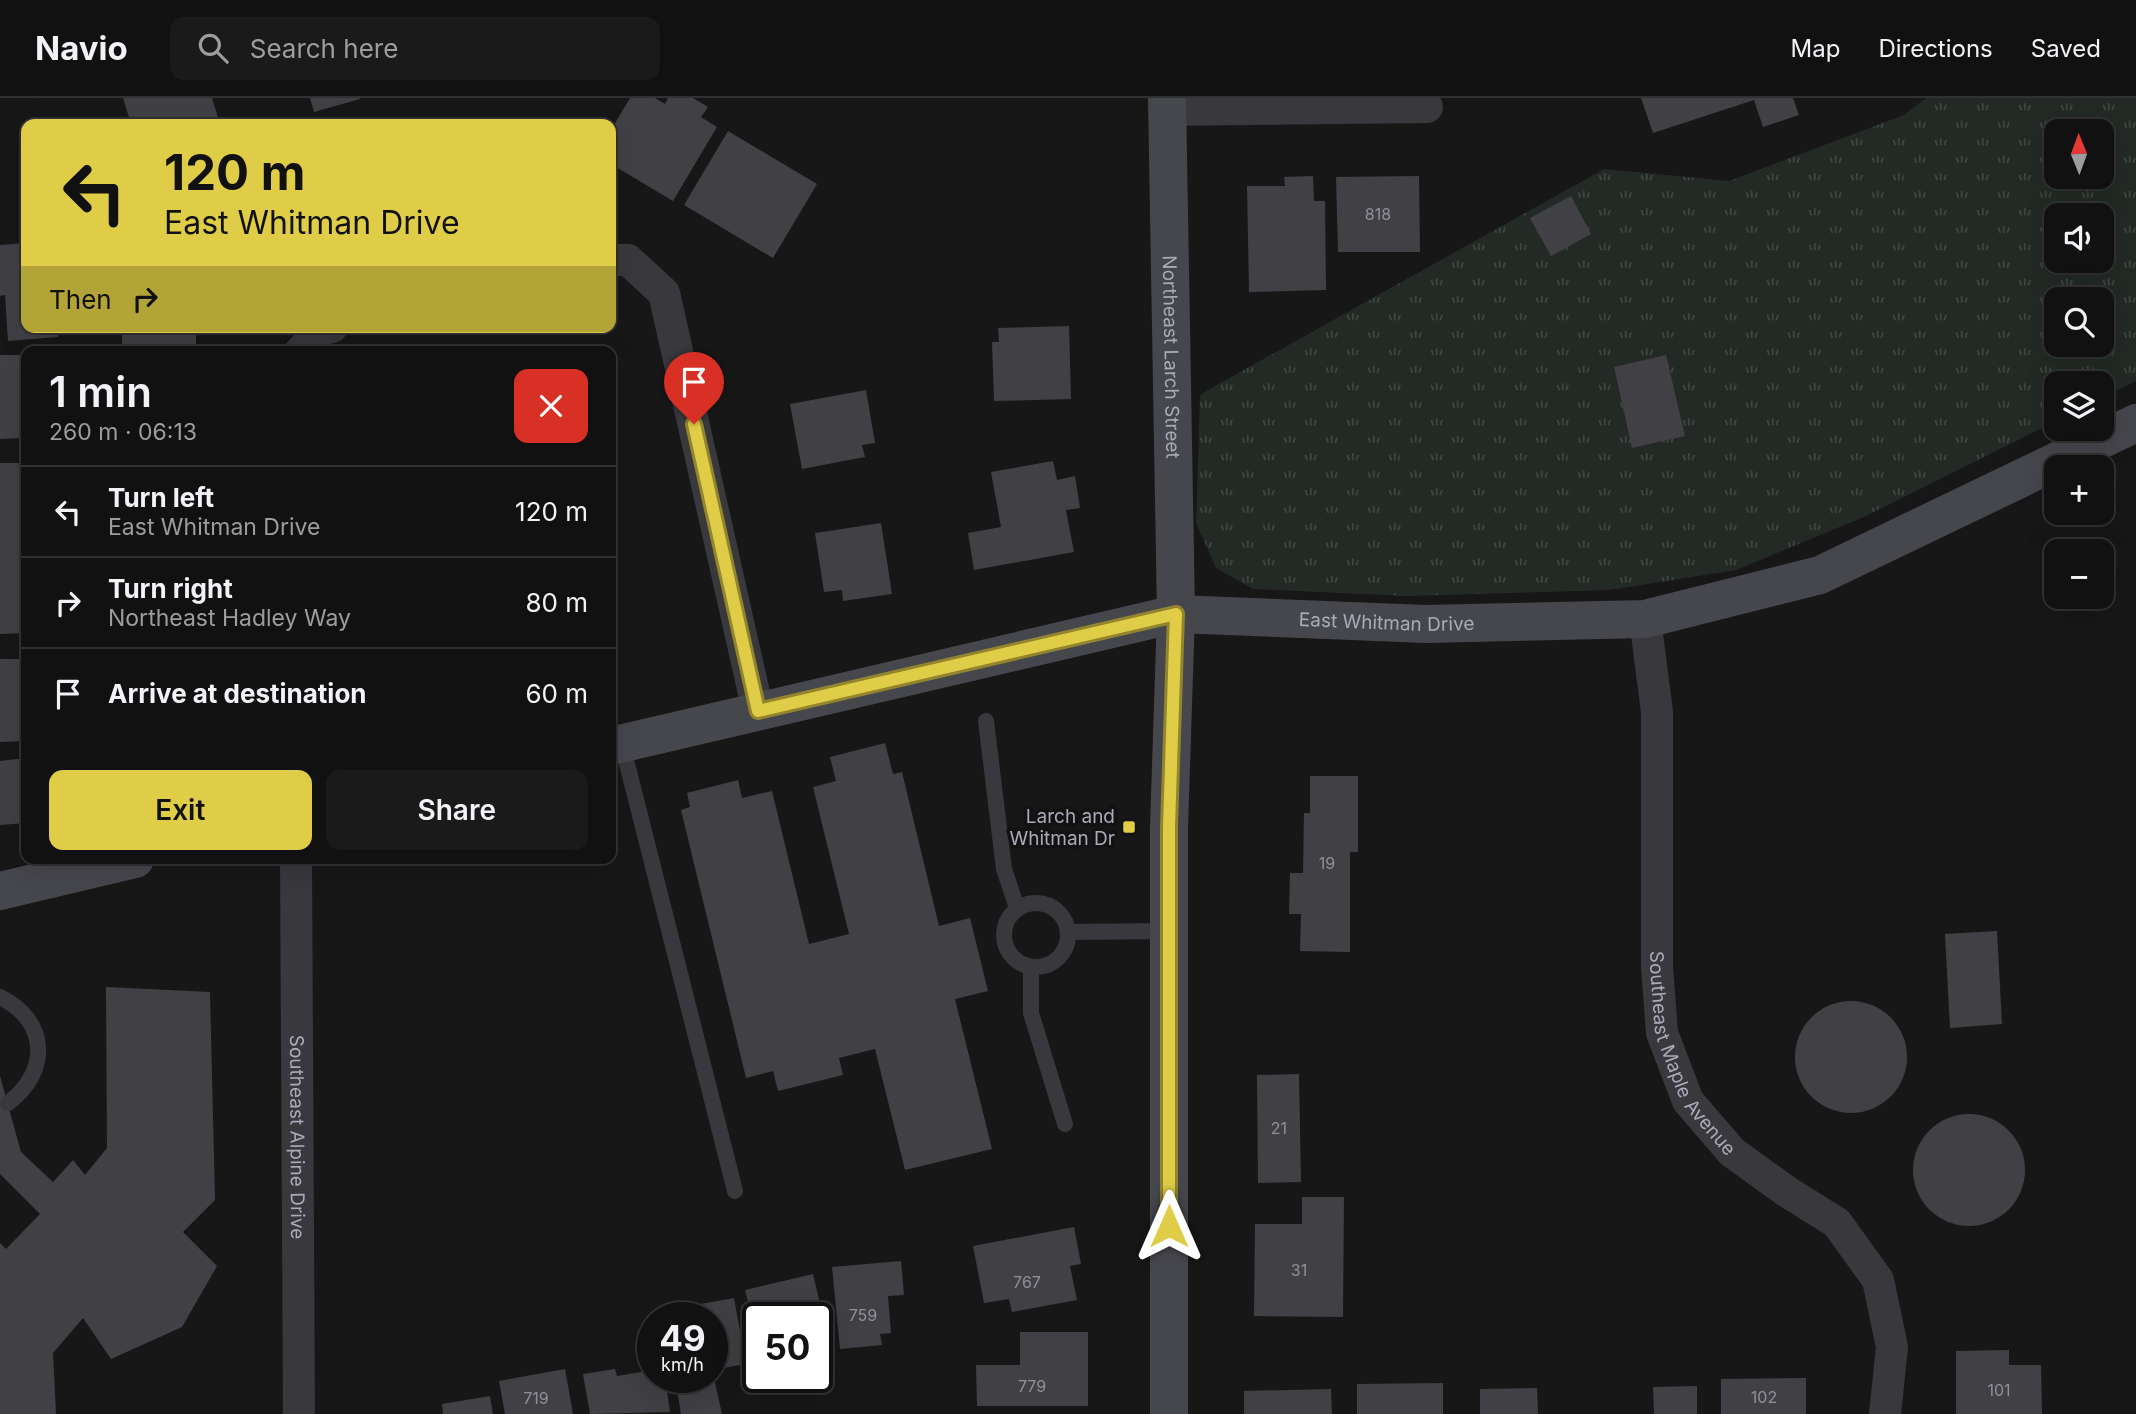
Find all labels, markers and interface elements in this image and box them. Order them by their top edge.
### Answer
search box [170,17,660,80]
text: Navio [35,28,128,68]
icon: search [194,29,232,67]
text: Search here [250,33,398,64]
text: Map [1791,34,1840,63]
text: Directions [1878,34,1993,63]
text: Saved [2031,34,2101,63]
north arrow [2044,119,2114,189]
map controls [2044,119,2114,609]
text: 120 m [164,143,305,202]
icon: left [49,147,140,238]
text: East Whitman Drive [164,203,460,242]
button: sound [2044,203,2114,273]
house number: 818 [1365,204,1391,224]
street label: Northeast Larch Street [1158,255,1185,459]
icon: right [126,280,164,318]
text: Then [49,284,112,315]
button: search [2044,287,2114,357]
pin [664,352,724,424]
icon: arrive [675,363,713,401]
text: 1 min [49,366,152,417]
button: close [514,369,588,443]
button: layers [2044,371,2114,441]
text: 260 m · 06:13 [49,418,197,446]
button: + [2044,455,2114,525]
text: Turn left [108,482,214,513]
icon: left [49,493,87,531]
text: 120 m [515,496,588,527]
text: East Whitman Drive [108,513,320,541]
button: − [2044,539,2114,609]
text: Turn right [108,573,233,604]
icon: right [49,584,87,622]
text: 80 m [525,587,588,618]
text: Northeast Hadley Way [108,604,351,632]
street label: East Whitman Drive [1298,607,1475,636]
icon: arrive [49,675,87,713]
text: Arrive at destination [108,678,367,709]
text: 60 m [525,678,588,709]
button: Exit [49,770,312,850]
button: Share [326,770,588,850]
place label: Larch and Whitman Dr [1009,805,1115,850]
marker: Larch and Whitman Dr [1121,819,1137,835]
house number: 19 [1319,853,1335,873]
street label: Southeast Maple Avenue [1645,951,1741,1160]
street label: Southeast Alpine Drive [285,1035,310,1239]
house number: 21 [1271,1118,1287,1138]
position arrow [1132,1189,1206,1263]
house number: 31 [1291,1260,1307,1280]
house number: 767 [1013,1272,1041,1292]
speed limit sign: 50 [742,1302,833,1393]
house number: 759 [849,1305,877,1325]
text: 49 [659,1317,706,1359]
text: km/h [661,1354,704,1375]
house number: 779 [1018,1376,1046,1396]
house number: 101 [1987,1380,2011,1400]
house number: 102 [1751,1387,1777,1407]
house number: 719 [523,1388,549,1408]

